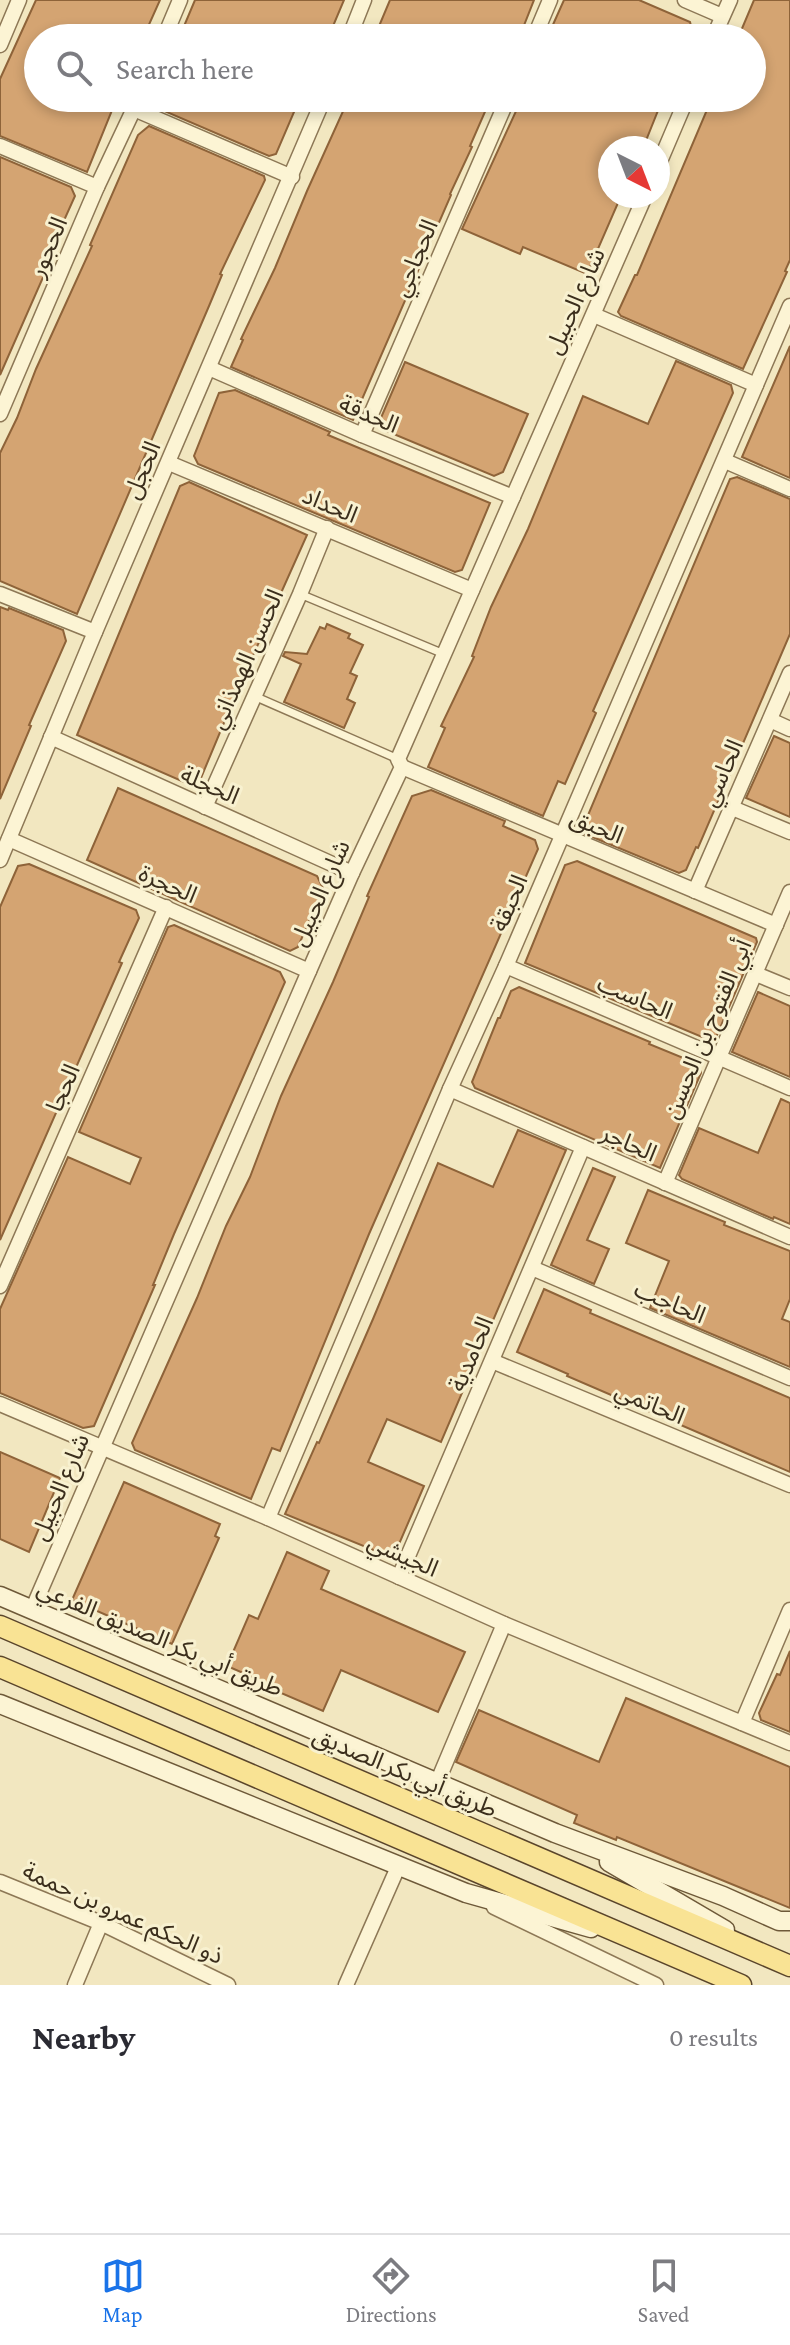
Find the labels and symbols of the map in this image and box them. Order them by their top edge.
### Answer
north arrow [598,136,670,208]
street label: الحجور [22,213,73,282]
street label: الحجاجي [386,215,448,303]
street label: شارع الحبيل [539,244,614,360]
street label: الحدقة [335,389,403,438]
street label: الحجل [117,437,166,503]
street label: الحداد [299,481,362,528]
street label: الحسن الهمذاني [203,585,294,735]
street label: الحاسي [695,735,753,813]
street label: الحجلة [177,760,244,809]
street label: الحبق [566,802,628,851]
street label: شارع الحبيل [284,836,359,952]
street label: الحجرة [135,859,201,909]
street label: الحبقة [485,870,533,935]
street label: أبي الفتوح بن الحسن [655,934,762,1125]
street label: الحاسب [593,969,677,1025]
street label: الحجا [40,1060,85,1116]
street label: الحاجر [596,1118,661,1168]
street label: الحاجب [630,1275,710,1329]
street label: الحامدية [443,1312,498,1395]
street label: الحاتمي [609,1376,689,1434]
street label: شارع الحبيل [25,1429,98,1546]
street label: الجيشي [362,1527,443,1587]
street label: طريق أبي بكر الصديق الفرعي [31,1572,288,1707]
street label: طريق أبي بكر الصديق [307,1719,502,1828]
street label: ذو الحكم عمرو بن حممة [17,1856,228,1973]

